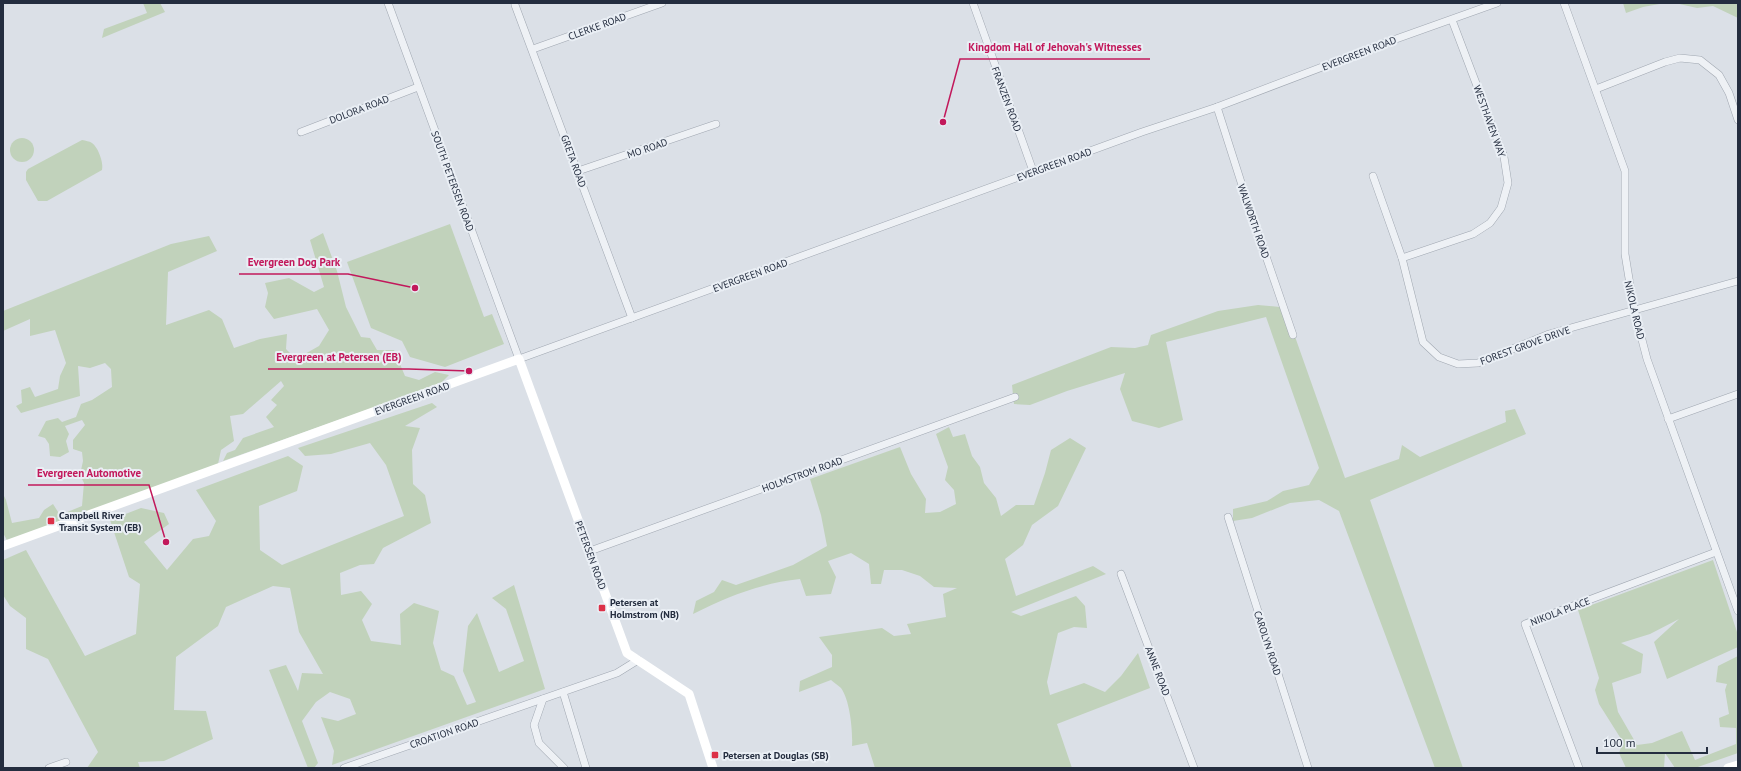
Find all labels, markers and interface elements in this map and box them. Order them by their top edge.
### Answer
street label: CLERKE ROAD [566,10,628,43]
street label: EVERGREEN ROAD [1320,33,1398,74]
callout: Kingdom Hall of Jehovah's Witnesses [960,36,1150,59]
text: Kingdom Hall of Jehovah's Witnesses [968,40,1142,54]
street label: FRANZEN ROAD [989,65,1024,133]
street label: WESTHAVEN WAY [1470,83,1509,159]
street label: DOLORA ROAD [327,92,391,127]
street label: SOUTH PETERSEN ROAD [428,129,477,233]
street label: GRETA ROAD [558,133,589,189]
street label: MO ROAD [625,136,669,161]
street label: EVERGREEN ROAD [1015,145,1093,184]
street label: WALWORTH ROAD [1235,182,1272,260]
callout: Evergreen Dog Park [239,251,348,274]
text: Evergreen Dog Park [248,255,341,269]
street label: EVERGREEN ROAD [711,256,789,295]
street label: NIKOLA ROAD [1621,279,1648,341]
street label: FOREST GROVE DRIVE [1478,323,1572,368]
callout: Evergreen at Petersen (EB) [268,346,409,369]
text: Evergreen at Petersen (EB) [276,350,402,364]
street label: EVERGREEN ROAD [373,379,451,418]
street label: HOLMSTROM ROAD [760,454,844,495]
callout: Evergreen Automotive [28,462,149,485]
text: Evergreen Automotive [37,466,141,480]
place label: Campbell River Transit System (EB) [59,509,142,534]
marker: Campbell River Transit System (EB) [46,516,56,526]
street label: PETERSEN ROAD [572,519,609,591]
street label: NIKOLA PLACE [1528,594,1592,629]
place label: Petersen at Holmstrom (NB) [610,596,679,621]
marker: Petersen at Holmstrom (NB) [597,603,607,613]
street label: CAROLYN ROAD [1251,609,1284,677]
street label: ANNE ROAD [1142,645,1173,698]
street label: CROATION ROAD [408,716,480,751]
scale bar [1597,729,1707,755]
text: 100 m [1603,735,1636,750]
place label: Petersen at Douglas (SB) [723,749,829,762]
marker: Petersen at Douglas (SB) [710,750,720,760]

